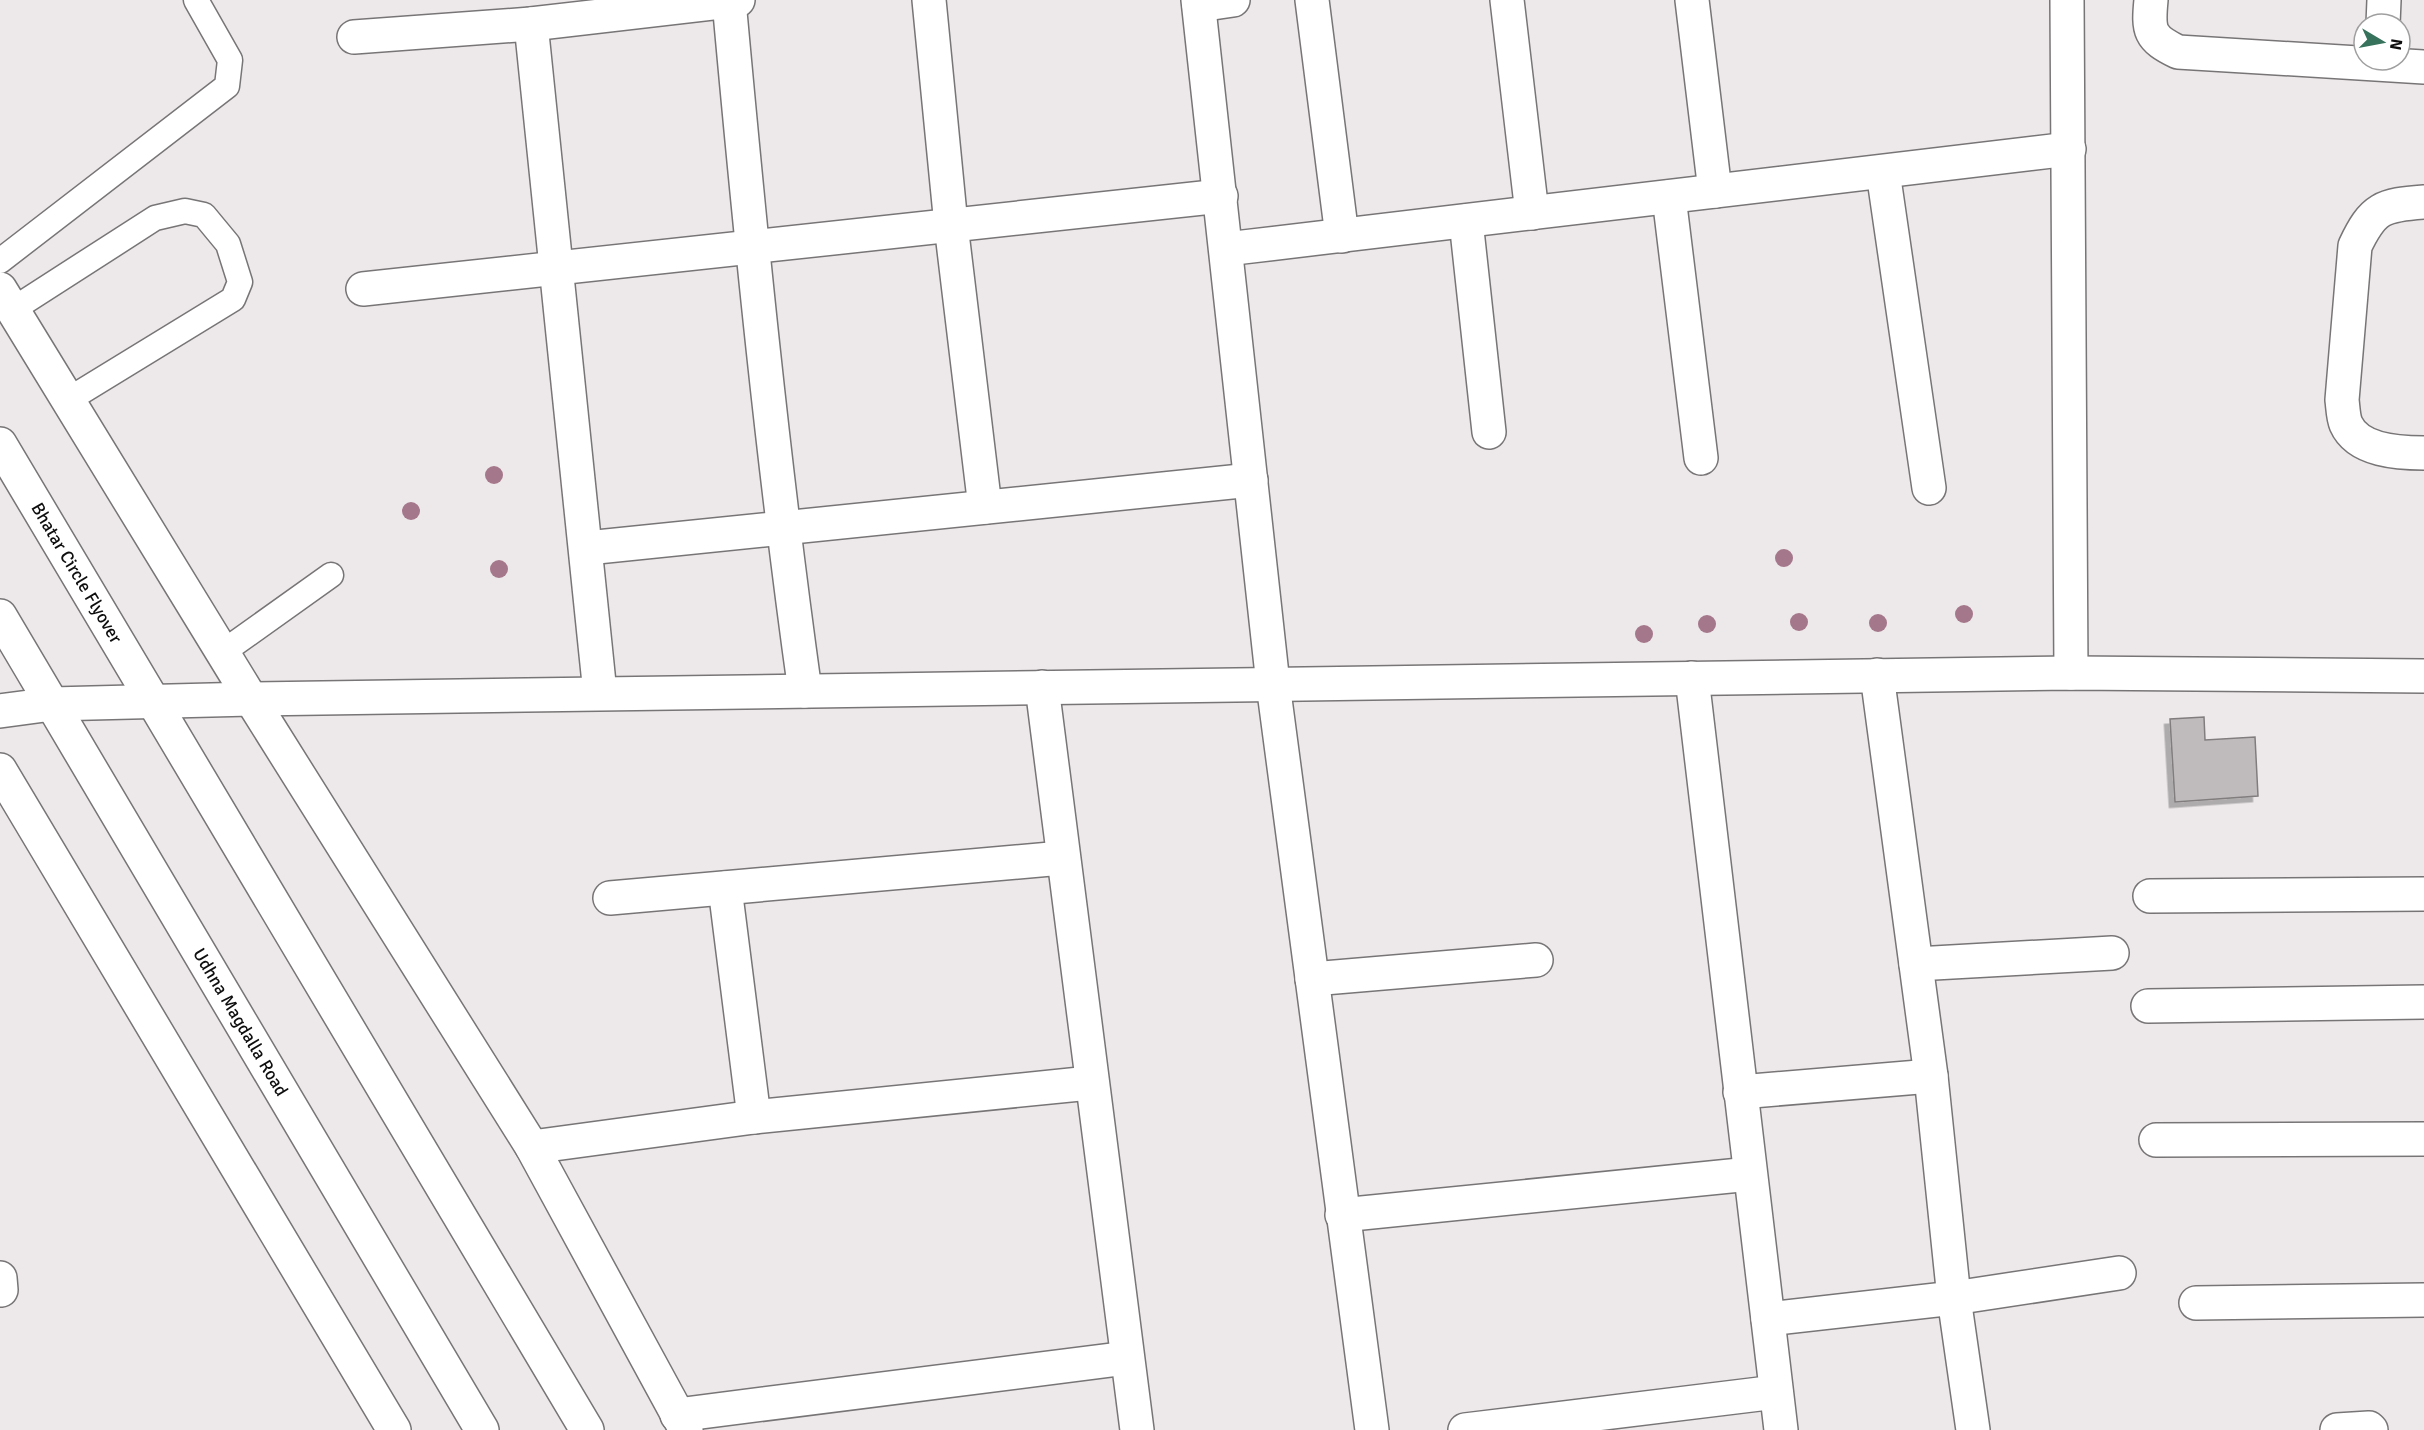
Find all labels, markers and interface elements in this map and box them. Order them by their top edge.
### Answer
north arrow [2352,12,2412,72]
text: N [2385,37,2407,52]
street label: Bhatar Circle Flyover [26,499,127,647]
street label: Udhna Magdalla Road [188,944,293,1100]

